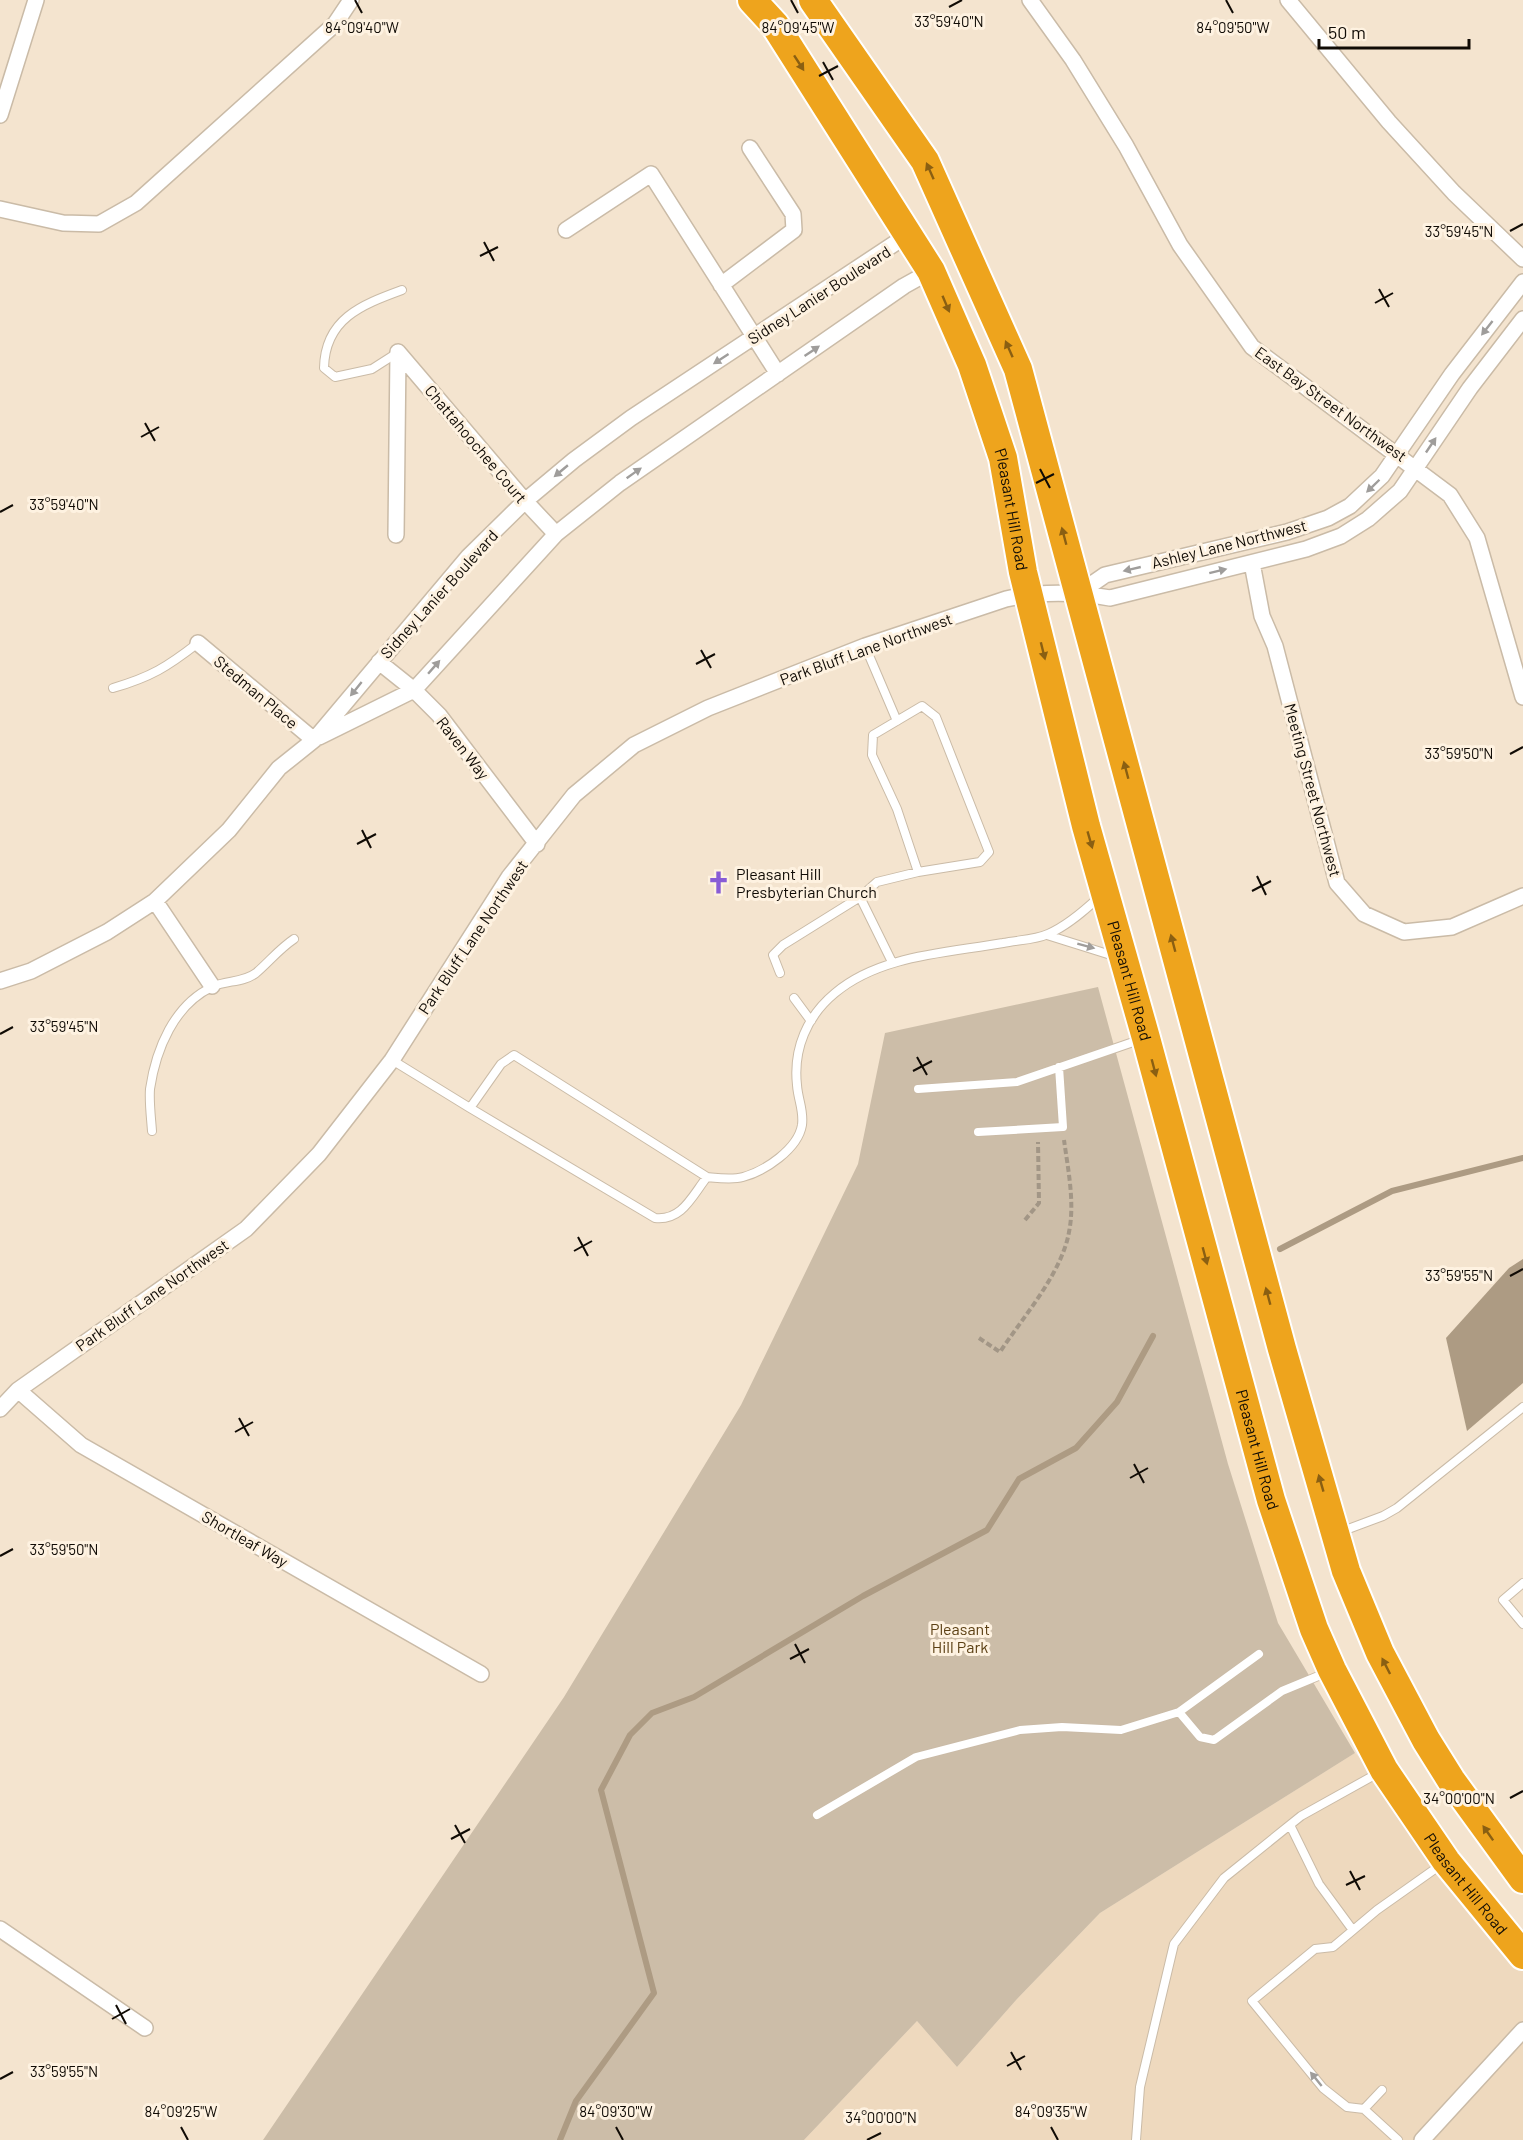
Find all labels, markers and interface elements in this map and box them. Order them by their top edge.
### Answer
text: 33°59'40"N [914,12,984,30]
scale bar [1319,12,1469,50]
text: 84°09'40"W [325,18,399,36]
text: 84°09'45"W [761,18,835,36]
text: 84°09'50"W [1196,18,1270,36]
text: 50 m [1328,21,1366,43]
one-way arrow [793,55,805,71]
one-way arrow [925,162,935,180]
text: 33°59'45"N [1425,222,1493,240]
street label: Sidney Lanier Boulevard [744,241,894,348]
one-way arrow [941,296,951,314]
one-way arrow [1481,320,1493,335]
one-way arrow [1004,340,1014,358]
street label: East Bay Street Northwest [1252,342,1411,465]
one-way arrow [804,346,820,357]
one-way arrow [713,354,729,365]
street label: Chattahoochee Court [421,381,531,507]
one-way arrow [1426,437,1437,453]
street label: Pleasant Hill Road [991,446,1033,572]
one-way arrow [554,464,569,477]
one-way arrow [626,468,642,479]
one-way arrow [1366,478,1380,492]
text: 33°59'40"N [29,495,99,513]
street label: Ashley Lane Northwest [1149,515,1308,572]
street label: Sidney Lanier Boulevard [376,525,501,662]
one-way arrow [1058,527,1068,546]
one-way arrow [1122,565,1141,574]
one-way arrow [1209,566,1227,576]
street label: Park Bluff Lane Northwest [777,608,955,689]
one-way arrow [1038,642,1048,660]
street label: Stedman Place [211,651,302,732]
one-way arrow [427,660,440,675]
one-way arrow [350,681,363,696]
street label: Meeting Street Northwest [1281,701,1346,879]
street label: Raven Way [433,713,494,783]
text: 33°59'50"N [1425,744,1493,762]
one-way arrow [1121,761,1130,779]
one-way arrow [1086,831,1095,849]
street label: Park Bluff Lane Northwest [414,856,531,1018]
place label: Pleasant Hill Presbyterian Church [736,864,877,901]
church icon: Pleasant Hill Presbyterian Church [705,870,731,896]
street label: Pleasant Hill Road [1104,918,1156,1043]
one-way arrow [1167,934,1177,953]
one-way arrow [1077,942,1095,951]
text: 33°59'45"N [30,1017,98,1035]
one-way arrow [1150,1059,1160,1077]
street label: Park Bluff Lane Northwest [72,1235,232,1355]
one-way arrow [1201,1247,1211,1266]
text: 33°59'55"N [1425,1266,1493,1284]
one-way arrow [1262,1287,1272,1305]
street label: Pleasant Hill Road [1232,1387,1284,1512]
one-way arrow [1316,1474,1325,1492]
street label: Shortleaf Way [199,1506,292,1571]
text: 33°59'50"N [30,1540,98,1558]
park label: Pleasant Hill Park [930,1619,990,1656]
one-way arrow [1382,1658,1391,1675]
text: 34°00'00"N [1423,1789,1495,1807]
one-way arrow [1482,1825,1494,1841]
street label: Pleasant Hill Road [1421,1829,1512,1938]
text: 33°59'55"N [30,2062,98,2080]
one-way arrow [1310,2072,1323,2087]
text: 84°09'25"W [145,2102,217,2120]
text: 84°09'30"W [579,2102,653,2120]
text: 84°09'35"W [1015,2102,1087,2120]
text: 34°00'00"N [845,2108,917,2126]

